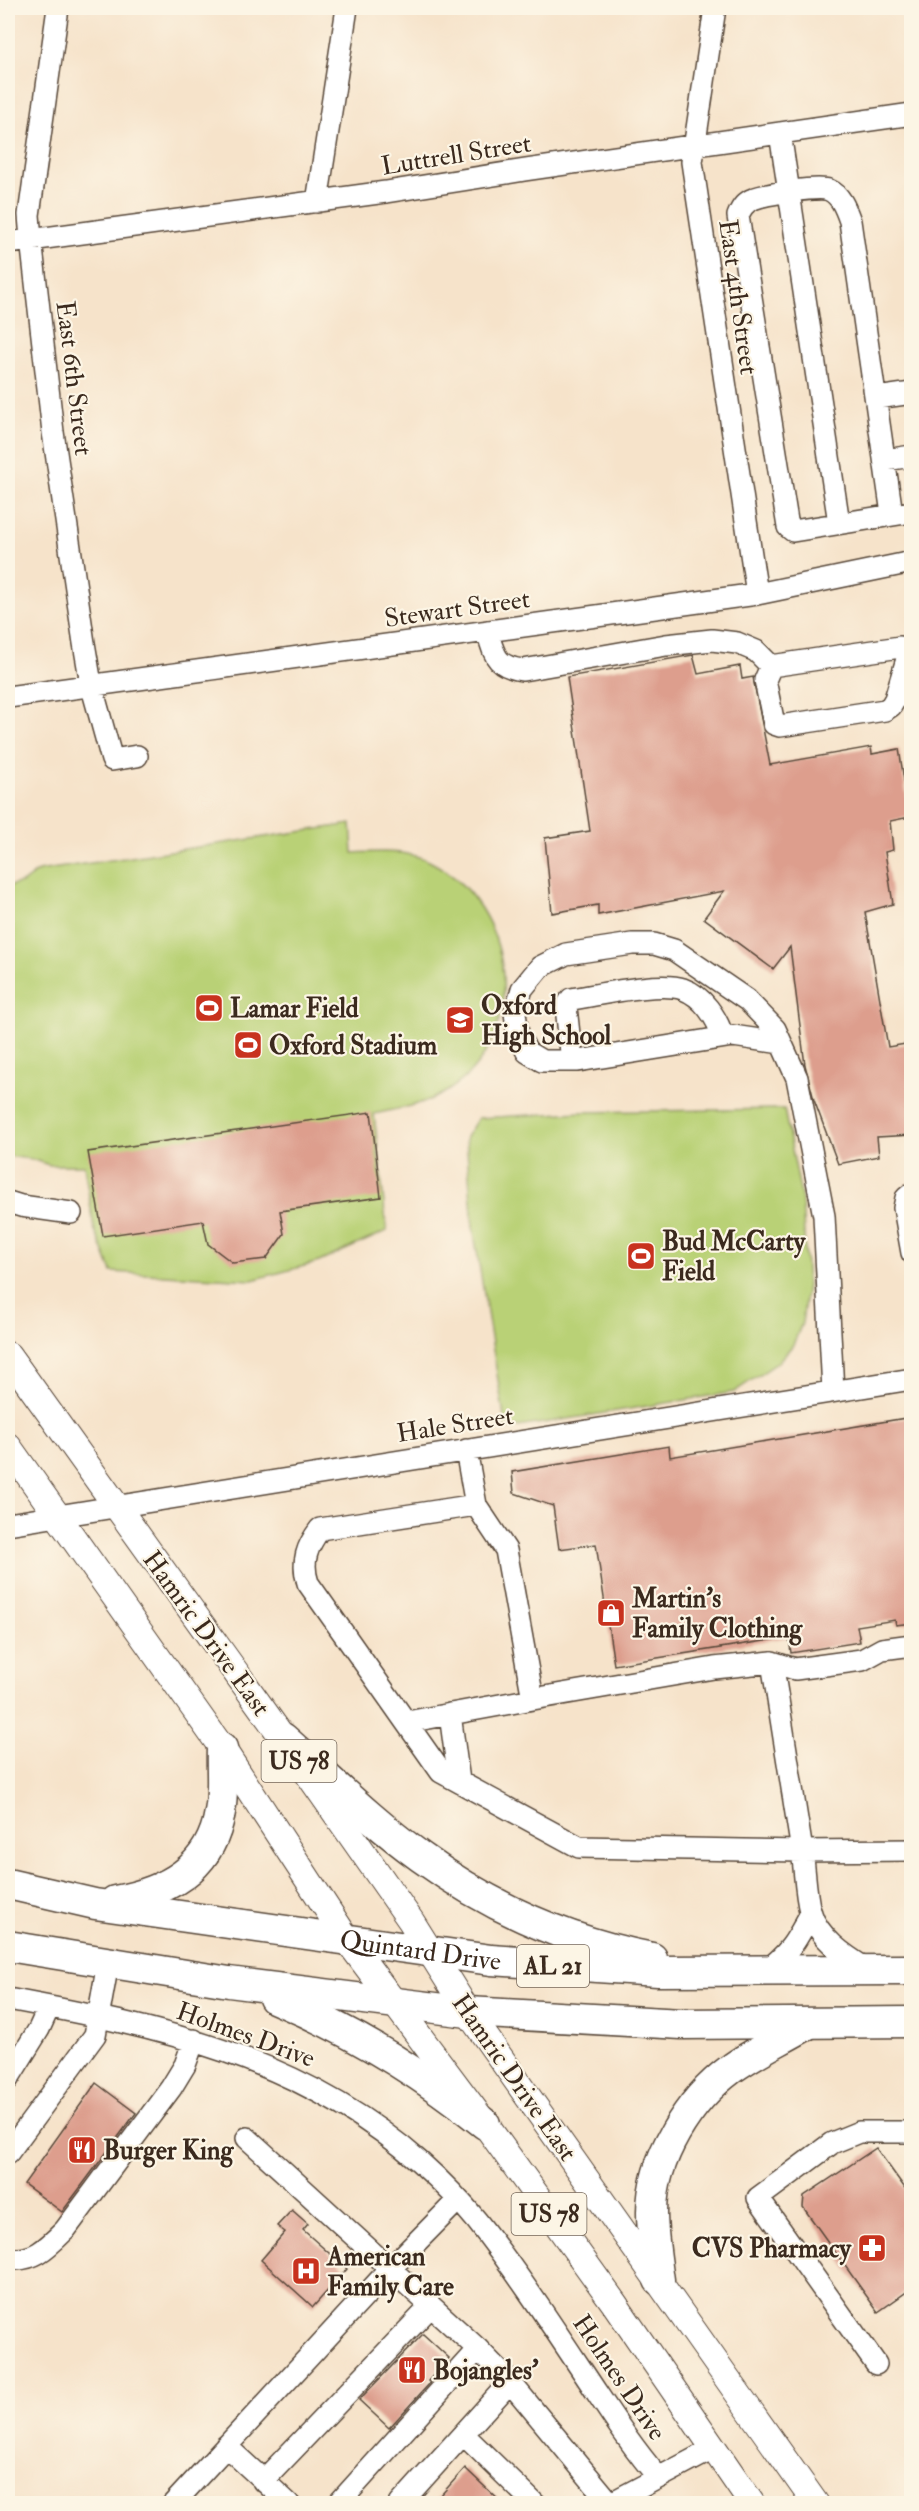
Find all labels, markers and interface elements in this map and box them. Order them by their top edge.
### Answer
street label: Luttrell Street [379,127,533,183]
street label: East 4th Street [711,217,765,377]
street label: East 6th Street [49,299,99,457]
street label: Stewart Street [382,583,532,635]
place label: Oxford High School [481,990,612,1053]
sports icon: Lamar Field [193,992,225,1024]
place label: Lamar Field [230,993,359,1025]
school or university icon: Oxford High School [444,1004,476,1036]
sports icon: Oxford Stadium [232,1029,264,1061]
place label: Oxford Stadium [269,1030,438,1062]
place label: Bud McCarty Field [662,1226,807,1288]
sports icon: Bud McCarty Field [625,1240,657,1272]
street label: Hale Street [395,1400,516,1450]
street label: Hamric Drive East [136,1545,277,1722]
place label: Martin's Family Clothing [631,1583,803,1646]
shop icon: Martin's Family Clothing [595,1597,627,1629]
road number: US 78 [262,1740,336,1782]
street label: Quintard Drive [338,1924,502,1978]
road number: AL 21 [517,1945,589,1987]
street label: Hamric Drive East [445,1988,584,2167]
street label: Holmes Drive [172,1995,319,2075]
restaurant icon: Burger King [66,2134,98,2166]
place label: Burger King [103,2135,234,2168]
road number: US 78 [512,2193,586,2235]
pharmacy icon: CVS Pharmacy [856,2232,888,2264]
place label: CVS Pharmacy [692,2233,853,2266]
place label: American Family Care [326,2241,454,2304]
hospital icon: American Family Care [290,2255,322,2287]
street label: Holmes Drive [565,2309,673,2447]
restaurant icon: Bojangles' [396,2354,428,2386]
place label: Bojangles' [433,2355,539,2388]

